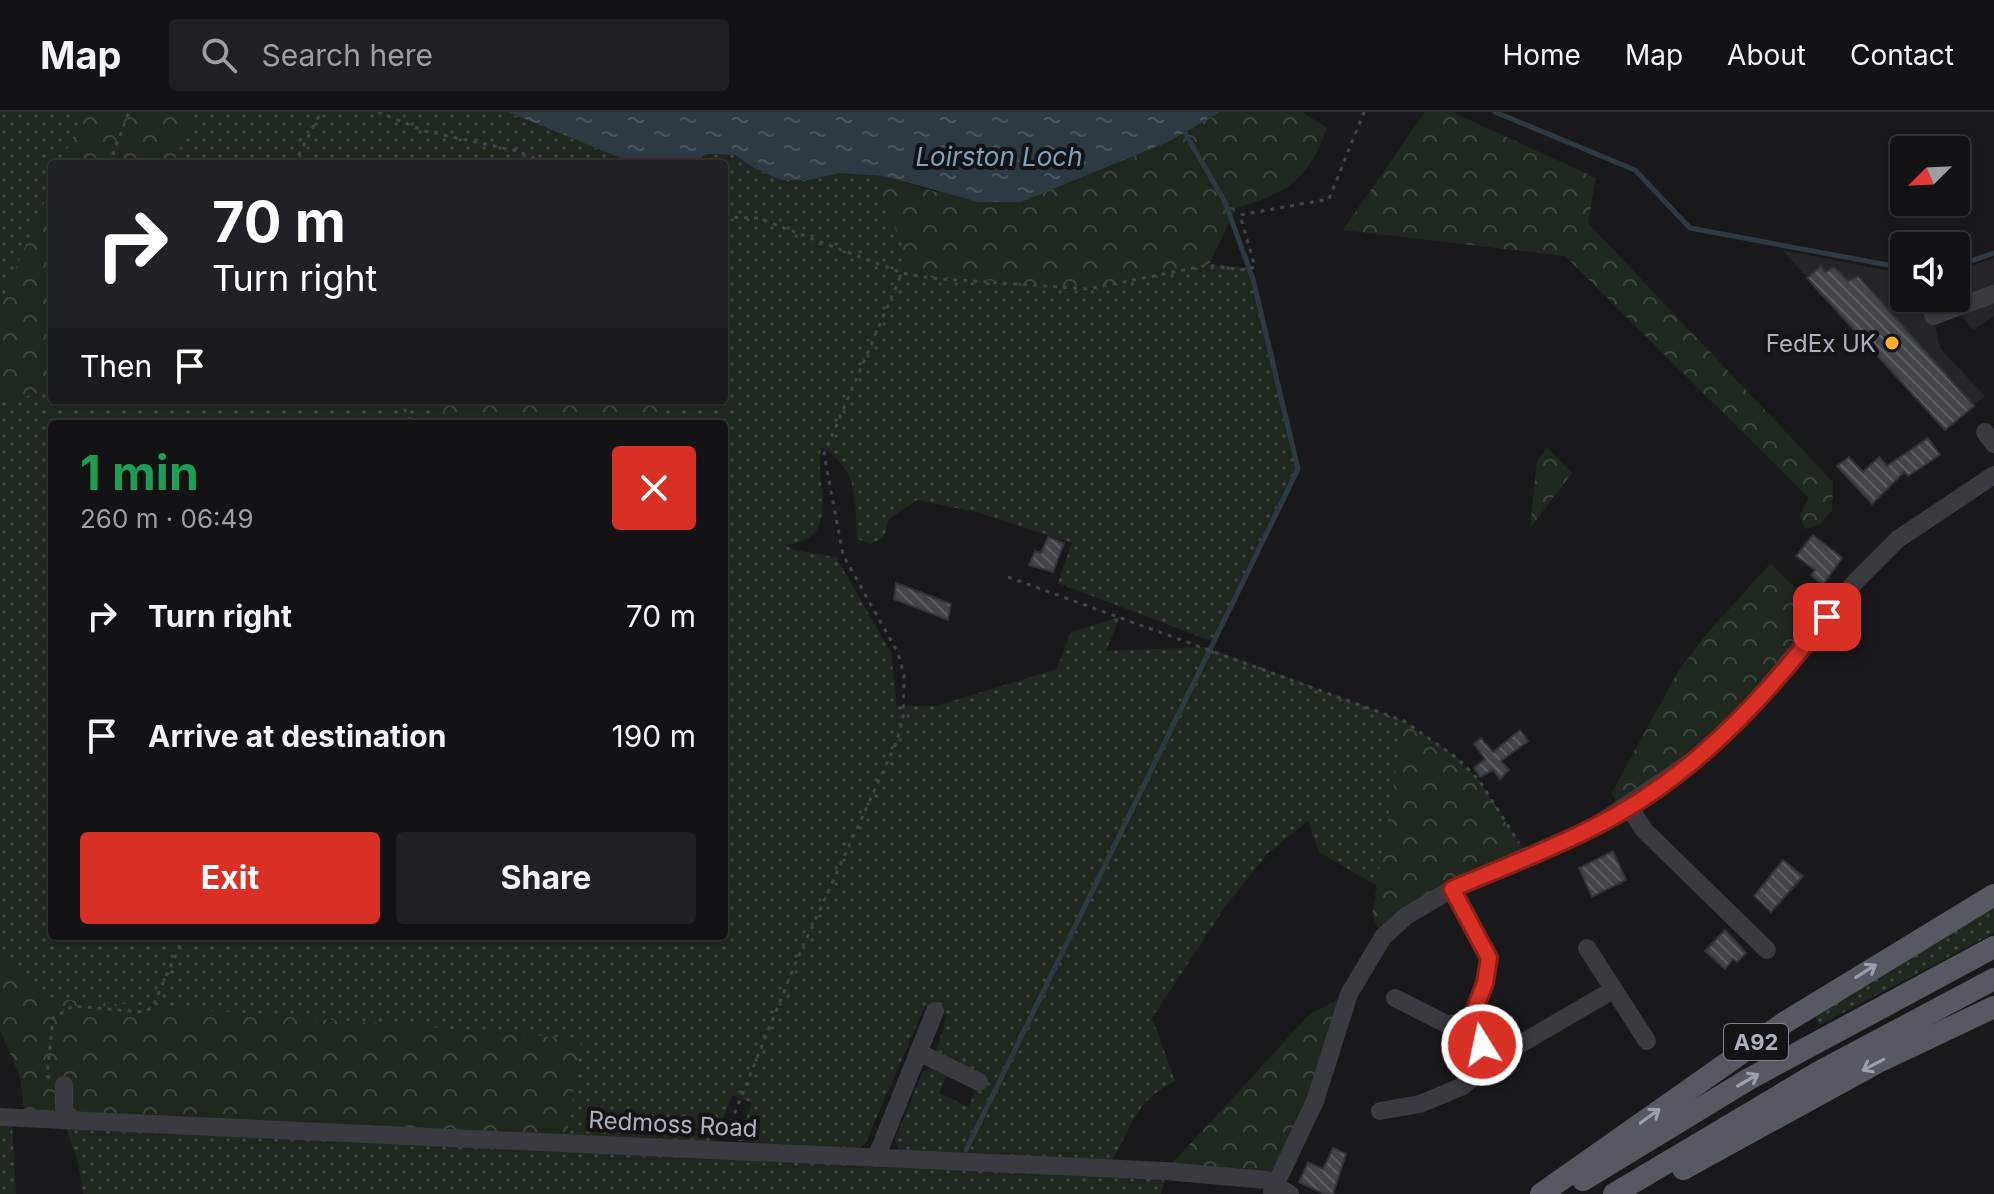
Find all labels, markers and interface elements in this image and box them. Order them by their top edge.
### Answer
search box [169,19,729,91]
text: Map [40,32,121,78]
icon: search [197,33,241,77]
text: Search here [261,37,433,73]
text: Home [1502,38,1581,72]
text: Map [1625,38,1683,72]
text: About [1727,38,1806,72]
text: Contact [1850,38,1954,72]
north arrow [1890,136,1970,216]
map controls [1890,136,1970,312]
water label: Loirston Loch [915,141,1083,172]
text: 70 m [212,188,346,256]
icon: right [80,192,184,296]
button: sound [1890,232,1970,312]
text: Turn right [212,256,377,300]
place label: FedEx UK [1766,329,1876,358]
marker: FedEx UK [1883,334,1901,352]
icon: arrive [168,344,212,388]
text: Then [80,348,152,384]
text: 1 min [80,443,199,502]
button: close [612,446,696,530]
text: 260 m · 06:49 [80,503,254,534]
pin [1793,583,1861,651]
icon: right [80,594,124,638]
icon: arrive [1805,595,1849,639]
text: Turn right [148,598,292,634]
text: 70 m [626,598,696,634]
icon: arrive [80,714,124,758]
text: Arrive at destination [148,718,446,754]
text: 190 m [612,718,696,754]
button: Exit [80,832,380,924]
button: Share [396,832,696,924]
one-way arrow [1854,963,1877,979]
position arrow [1440,1003,1524,1087]
road number: A92 [1724,1024,1788,1060]
one-way arrow [1862,1057,1886,1073]
one-way arrow [1736,1072,1759,1088]
street label: Redmoss Road [588,1105,758,1143]
one-way arrow [1638,1108,1660,1124]

